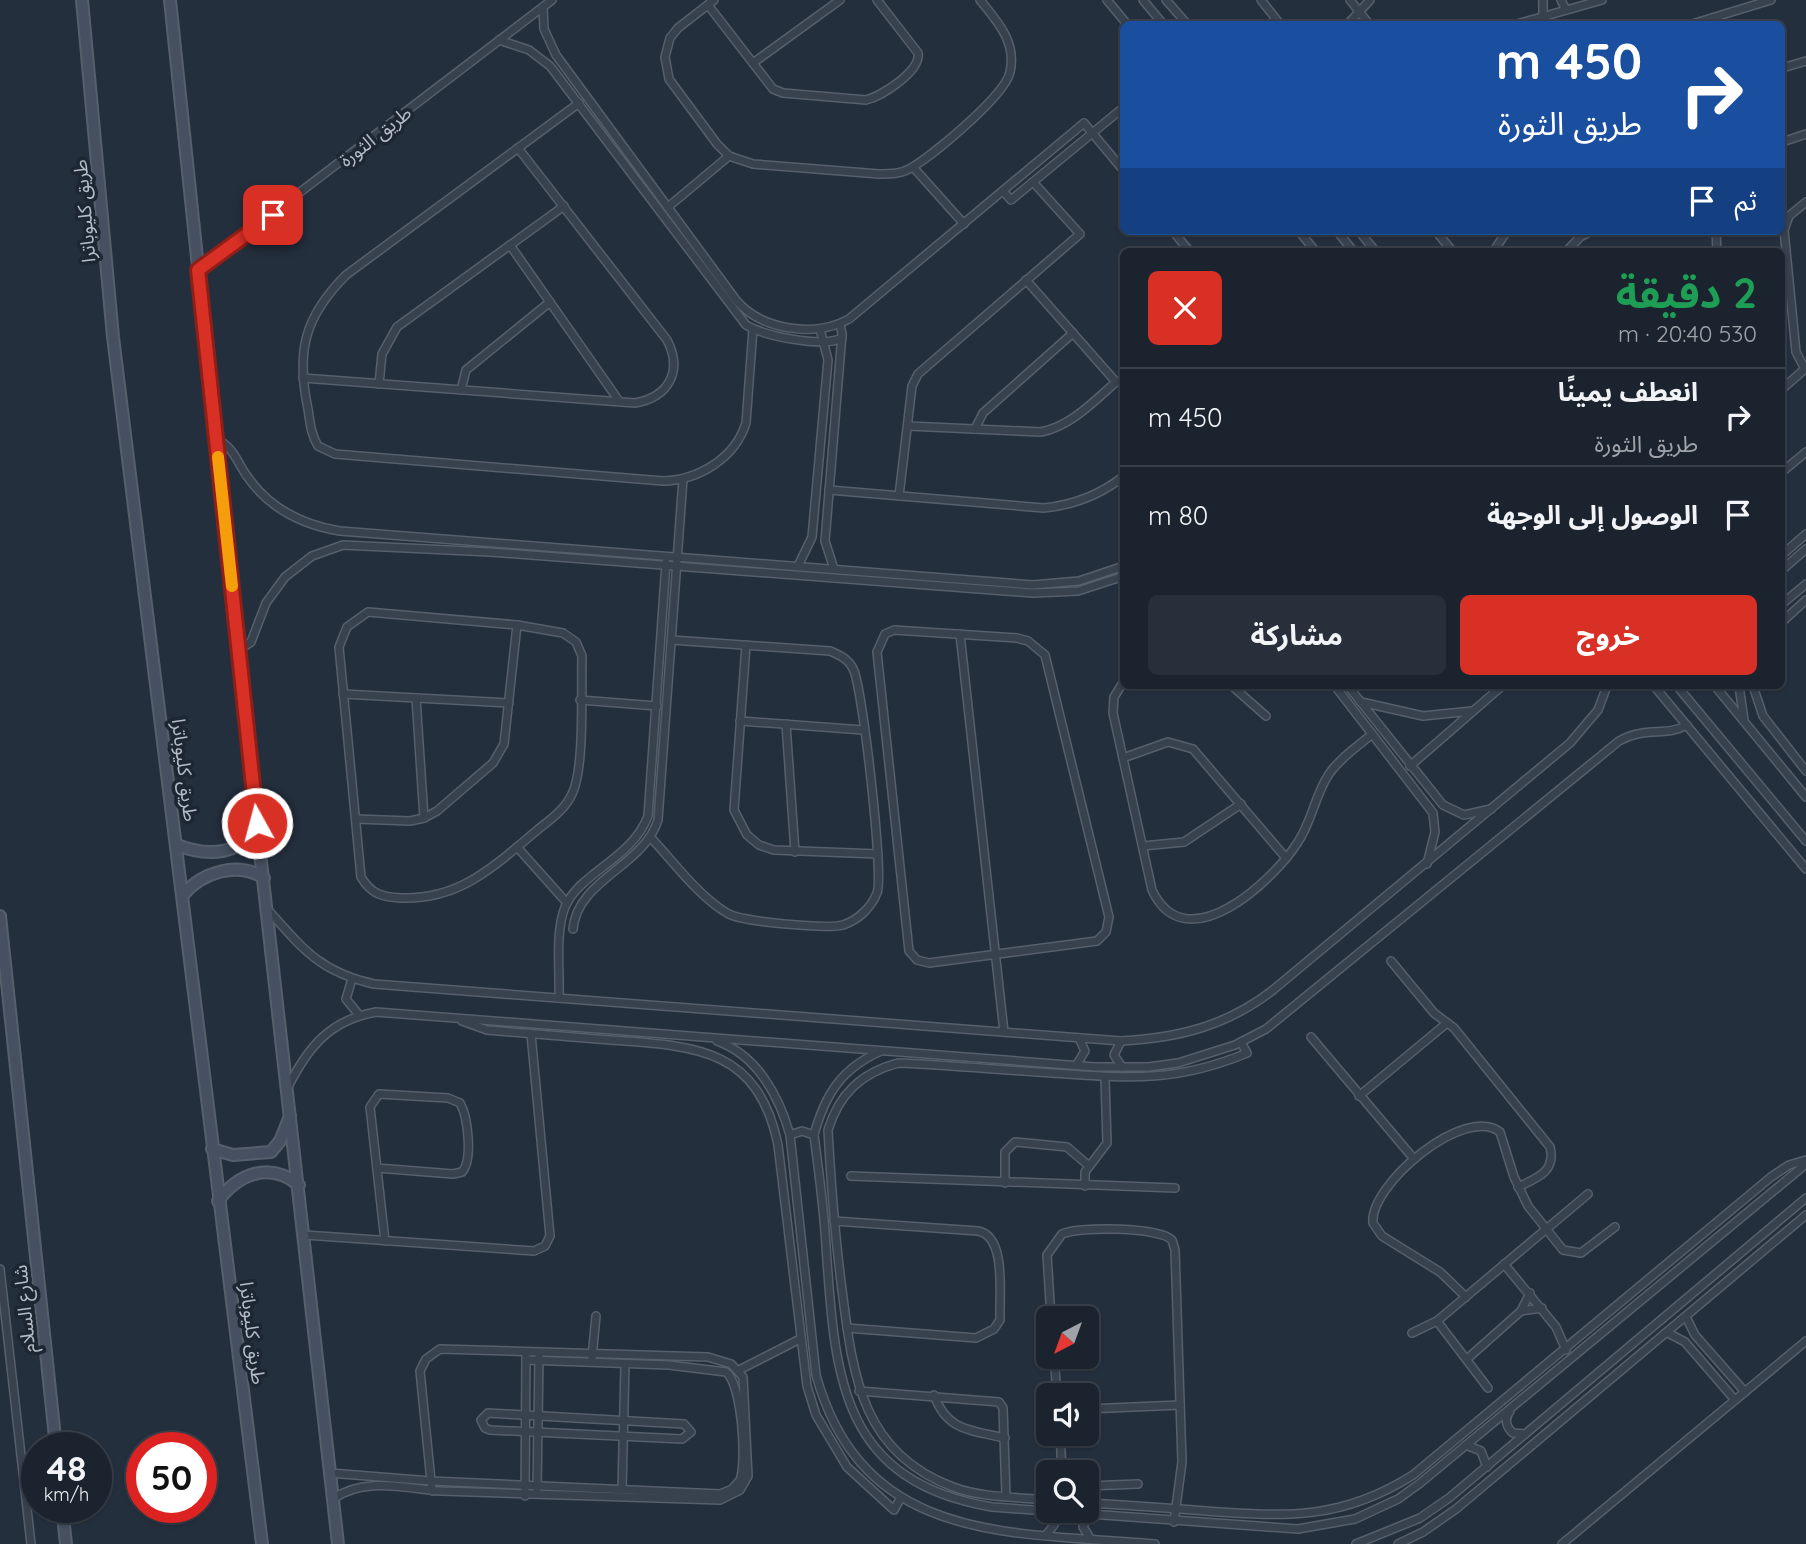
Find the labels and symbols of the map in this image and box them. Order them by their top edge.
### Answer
street label: طريق الثورة [334,100,416,172]
street label: طريق كليوباترا [68,158,100,264]
pin [243,185,303,245]
street label: طريق كليوباترا [167,717,203,823]
position arrow [220,786,294,860]
street label: شارع السلام [7,1263,44,1354]
street label: طريق كليوباترا [235,1280,271,1386]
north arrow [1036,1306,1099,1368]
speed limit sign: 50 [126,1432,217,1523]

